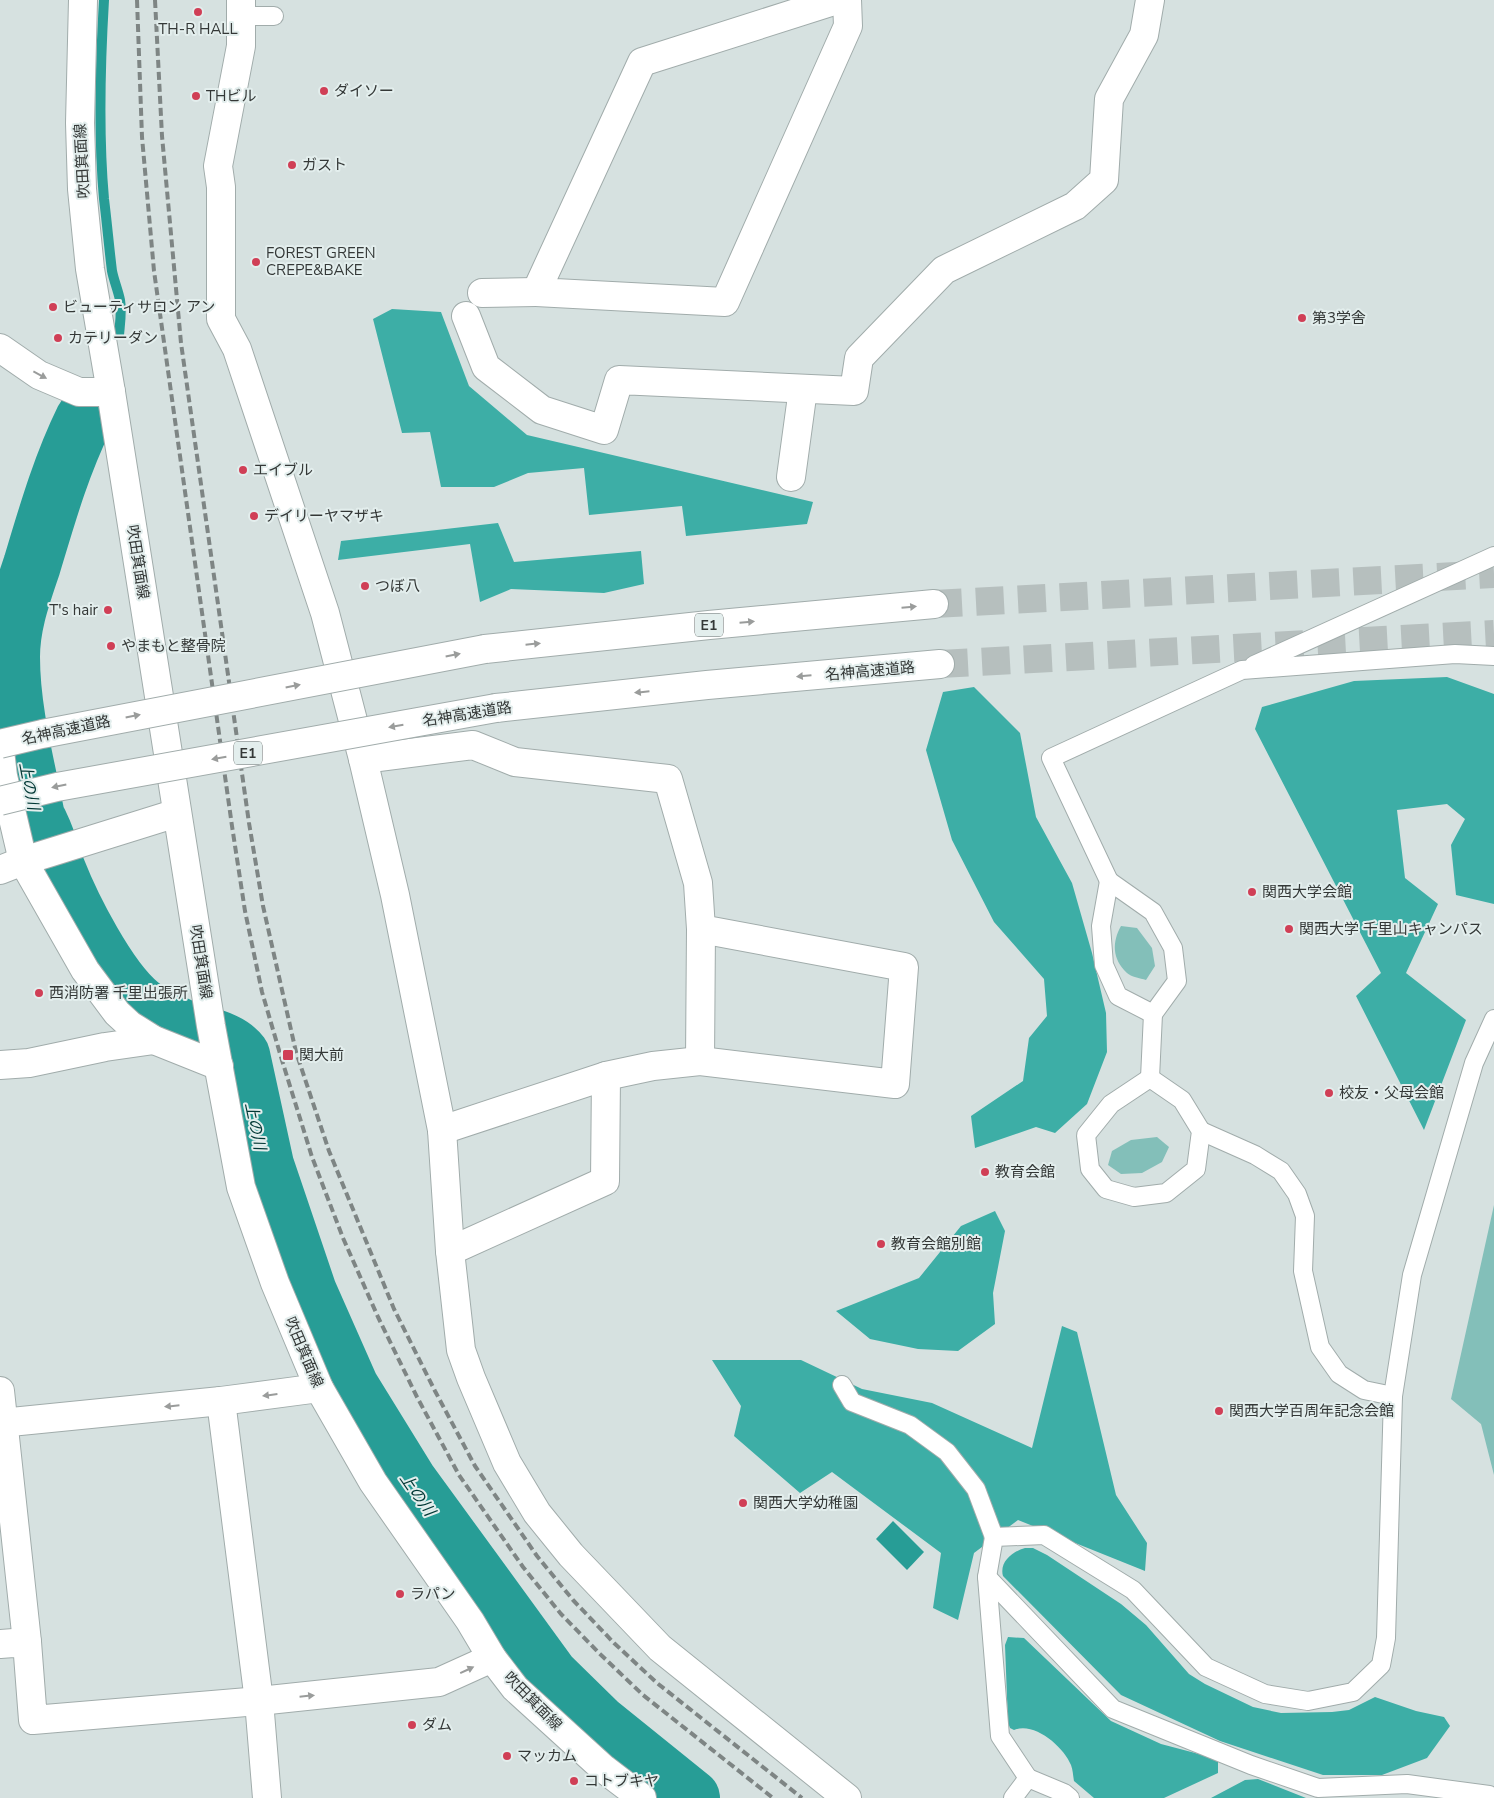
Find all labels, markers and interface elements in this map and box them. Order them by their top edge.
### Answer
marker: TH-R HALL [192,6,204,18]
place label: TH-R HALL [158,19,238,39]
place label: ダイソー [334,81,394,101]
marker: ダイソー [318,85,330,97]
place label: THビル [206,86,256,106]
marker: THビル [190,90,202,102]
street label: 吹田箕面線 [70,123,94,199]
place label: ガスト [302,155,347,175]
marker: ガスト [286,159,298,171]
place label: FOREST GREEN CREPE&BAKE [266,243,376,280]
marker: FOREST GREEN CREPE&BAKE [250,256,262,268]
place label: ビューティサロン アン [63,297,215,317]
marker: ビューティサロン アン [47,301,59,313]
place label: 第3学舎 [1312,308,1366,328]
marker: 第3学舎 [1296,312,1308,324]
place label: カテリーダン [68,328,158,348]
marker: カテリーダン [52,332,64,344]
one-way arrow [33,371,48,379]
place label: エイブル [253,460,313,480]
marker: エイブル [237,464,249,476]
place label: デイリーヤマザキ [264,506,384,526]
marker: デイリーヤマザキ [248,510,260,522]
street label: 吹田箕面線 [122,523,154,601]
place label: つぼ八 [375,576,420,596]
marker: つぼ八 [359,580,371,592]
place label: T's hair [49,600,99,620]
one-way arrow [901,603,917,611]
marker: T's hair [102,604,114,616]
road number: E1 [695,614,723,636]
one-way arrow [739,618,755,626]
place label: やまもと整骨院 [121,636,226,656]
marker: やまもと整骨院 [105,640,117,652]
one-way arrow [525,640,541,648]
one-way arrow [445,651,461,659]
street label: 名神高速道路 [824,657,916,685]
one-way arrow [796,673,812,681]
one-way arrow [285,681,301,689]
one-way arrow [634,688,650,696]
street label: 名神高速道路 [421,697,513,731]
street label: 名神高速道路 [20,711,112,749]
one-way arrow [126,712,142,720]
one-way arrow [388,723,404,731]
road number: E1 [234,741,262,764]
one-way arrow [211,754,227,762]
water label: 上の川 [14,761,45,814]
one-way arrow [51,783,67,791]
place label: 関西大学会館 [1262,882,1352,902]
marker: 関西大学会館 [1246,886,1258,898]
place label: 関西大学 千里山キャンパス [1299,919,1483,939]
street label: 吹田箕面線 [185,923,217,1001]
marker: 関西大学 千里山キャンパス [1283,923,1295,935]
place label: 西消防署 千里出張所 [49,983,188,1003]
marker: 西消防署 千里出張所 [33,987,45,999]
place label: 関大前 [299,1045,344,1065]
marker: 関大前 [281,1048,295,1062]
place label: 校友・父母会館 [1339,1083,1444,1103]
marker: 校友・父母会館 [1323,1087,1335,1099]
water label: 上の川 [239,1100,271,1154]
place label: 教育会館 [995,1162,1055,1182]
marker: 教育会館 [979,1166,991,1178]
place label: 教育会館別館 [891,1234,981,1254]
marker: 教育会館別館 [875,1238,887,1250]
street label: 吹田箕面線 [280,1314,328,1390]
one-way arrow [262,1391,278,1399]
place label: 関西大学百周年記念会館 [1229,1401,1394,1421]
one-way arrow [164,1402,180,1410]
marker: 関西大学百周年記念会館 [1213,1405,1225,1417]
water label: 上の川 [394,1469,441,1522]
place label: 関西大学幼稚園 [753,1493,858,1513]
marker: 関西大学幼稚園 [737,1497,749,1509]
place label: ラパン [410,1584,456,1604]
marker: ラパン [394,1588,406,1600]
one-way arrow [460,1666,474,1674]
street label: 吹田箕面線 [499,1667,567,1735]
one-way arrow [300,1692,316,1700]
place label: ダム [422,1715,452,1735]
marker: ダム [406,1719,418,1731]
place label: マッカム [517,1746,577,1766]
marker: マッカム [501,1750,513,1762]
place label: コトブキヤ [584,1771,659,1791]
marker: コトブキヤ [568,1775,580,1787]

